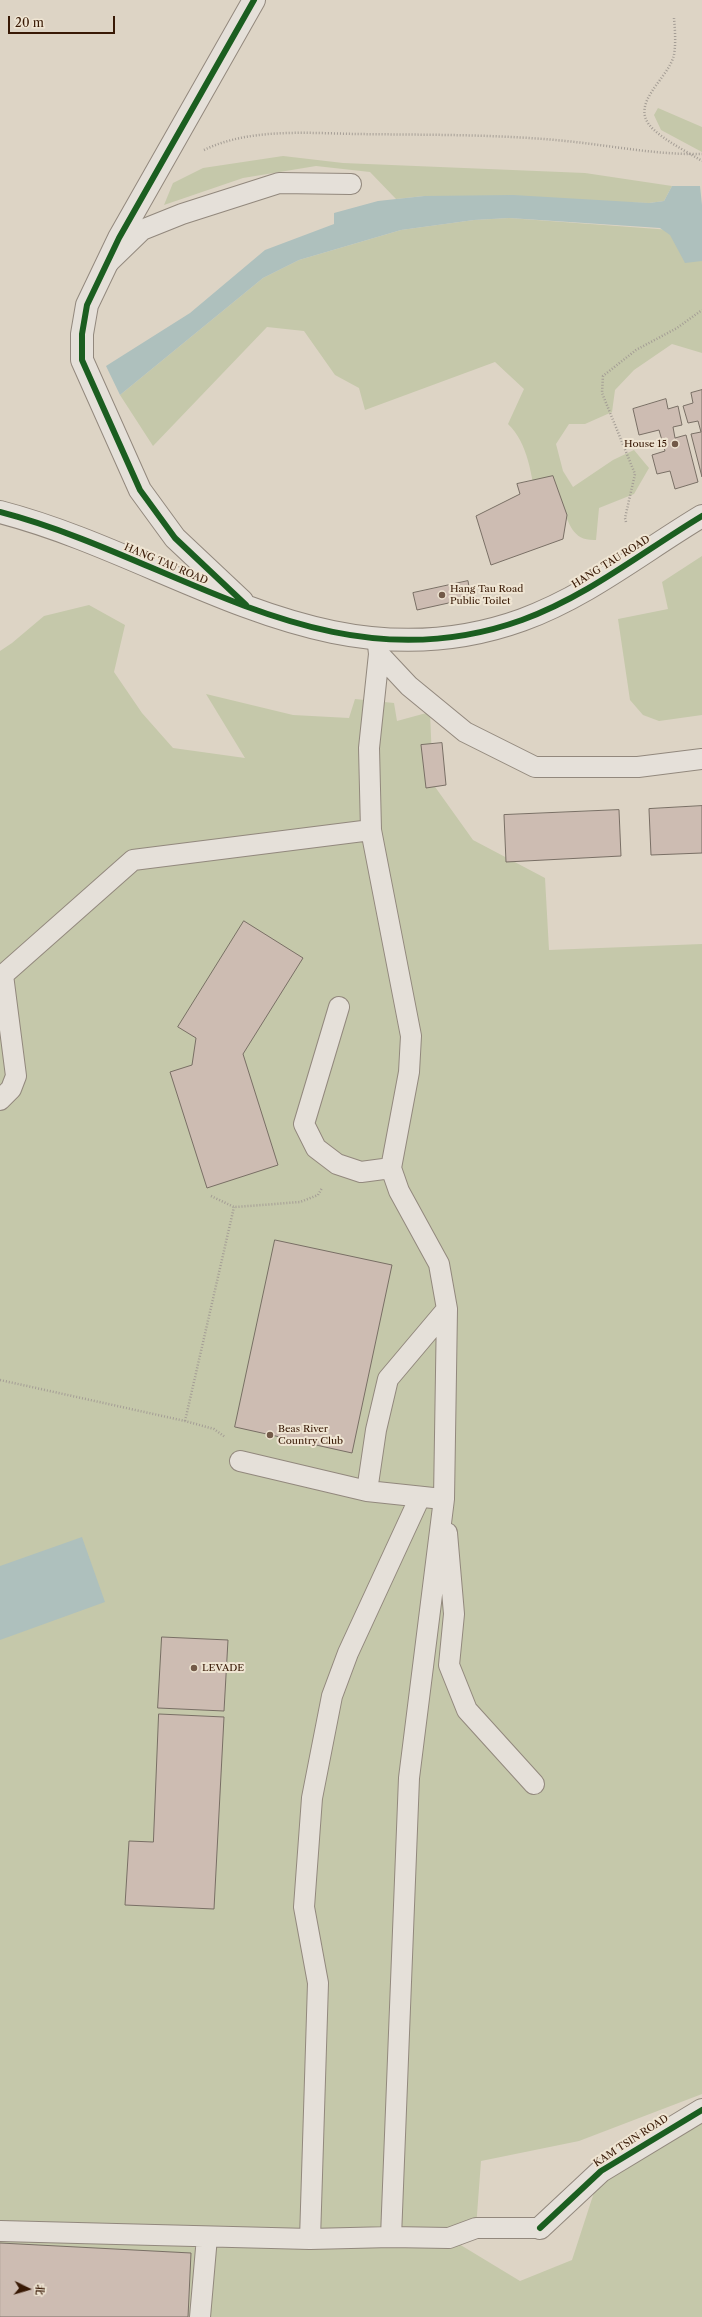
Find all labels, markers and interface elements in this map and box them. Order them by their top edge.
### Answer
scale bar [10,8,117,34]
text: 20 m [15,15,44,30]
place label: House 15 [624,438,667,450]
marker: House 15 [670,439,680,449]
street label: HANG TAU ROAD [570,533,652,591]
street label: HANG TAU ROAD [122,541,210,587]
place label: Hang Tau Road Public Toilet [450,583,523,606]
marker: Hang Tau Road Public Toilet [437,590,447,600]
place label: Beas River Country Club [278,1423,343,1446]
marker: Beas River Country Club [265,1430,275,1440]
place label: LEVADE [202,1662,244,1674]
marker: LEVADE [189,1663,199,1673]
street label: KAM TSIN ROAD [591,2112,671,2170]
north arrow [8,2269,48,2309]
text: 北 [33,2284,47,2296]

